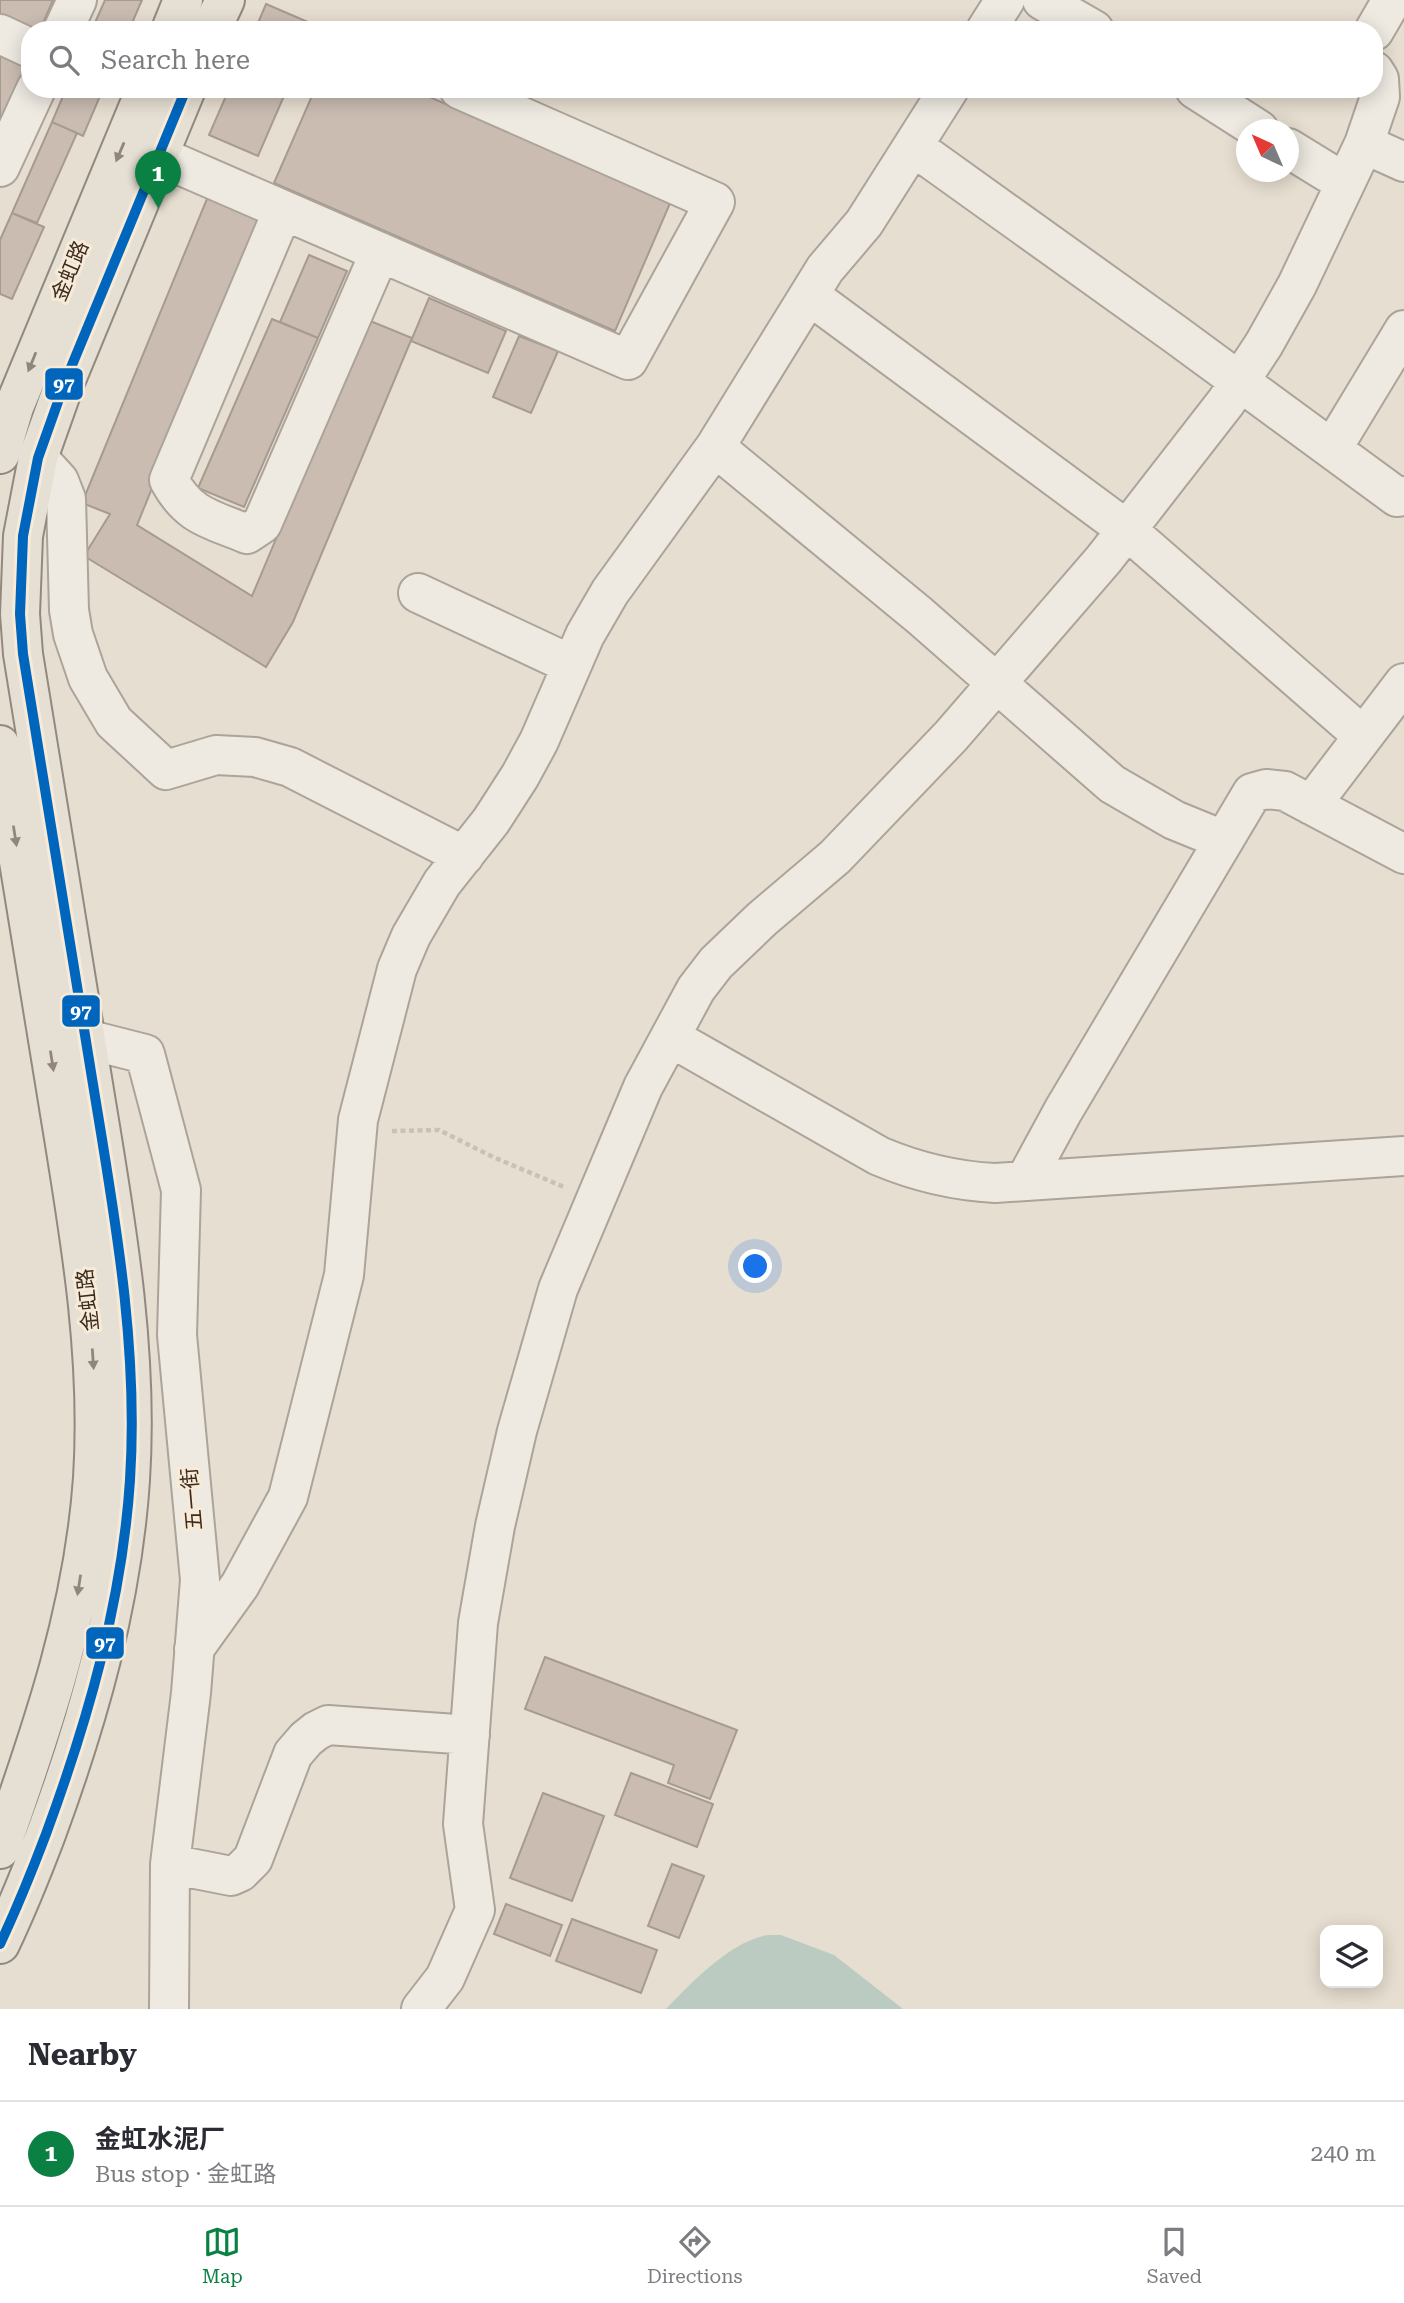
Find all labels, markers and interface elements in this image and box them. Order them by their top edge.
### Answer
search box [21,21,1383,98]
icon: search [45,41,83,79]
text: Search here [101,45,250,75]
north arrow [1236,119,1299,182]
one-way arrow [114,142,125,163]
pin: 1 [135,150,181,208]
street label: 金虹路 [47,237,93,305]
one-way arrow [27,352,38,373]
line badge: 97 [44,367,84,401]
text: 97 [53,373,75,396]
one-way arrow [10,825,21,847]
line badge: 97 [61,994,101,1028]
text: 97 [70,1000,92,1023]
one-way arrow [46,1050,57,1072]
your location [738,1249,772,1283]
street label: 金虹路 [73,1267,103,1333]
one-way arrow [88,1348,99,1370]
street label: 五一街 [177,1467,207,1531]
one-way arrow [73,1574,84,1596]
line badge: 97 [85,1626,125,1660]
text: 97 [94,1632,116,1655]
map controls [1320,1925,1383,1988]
button: layers [1320,1925,1383,1988]
text: Nearby [28,2037,137,2072]
text: 金虹水泥厂 [95,2124,225,2154]
text: 1 [45,2140,57,2167]
text: 240 m [1311,2140,1376,2167]
text: Bus stop · 金虹路 [95,2161,276,2188]
tab: Map [202,2223,243,2288]
tab: Directions [647,2223,743,2288]
tab: Saved [1147,2223,1202,2288]

